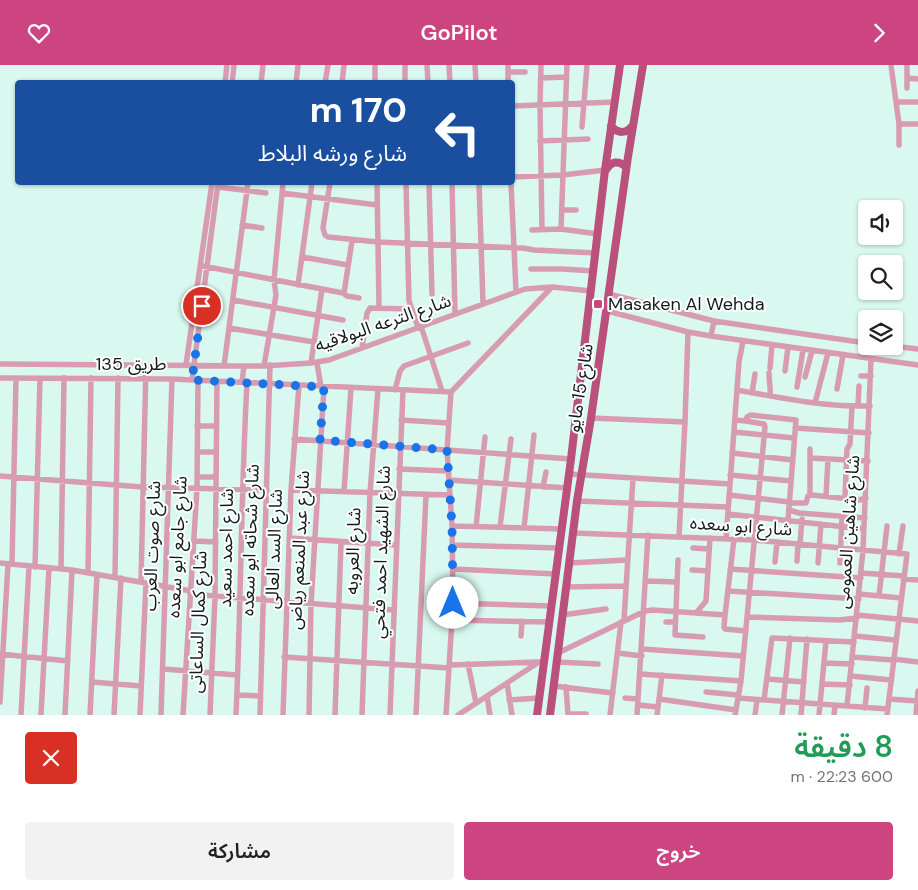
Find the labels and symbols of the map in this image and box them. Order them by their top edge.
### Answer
pin [181,285,223,327]
street label: شارع الترعه البولاقيه [312,288,455,359]
place label: Masaken Al Wehda [608,292,764,316]
marker: Masaken Al Wehda [592,298,604,310]
street label: شارع 15 مايو [561,342,601,435]
street label: طريق 135 [96,352,166,376]
street label: شارع شاهين العمومى [831,454,867,610]
street label: شارع شحاته ابو سعده [235,463,267,617]
street label: شارع الشهيد احمد فتحي [366,465,398,639]
street label: شارع عبد المنعم رياض [283,470,317,630]
street label: شارع جامع ابو سعده [161,475,195,619]
street label: شارع صوت العرب [138,480,168,612]
street label: شارع احمد سعيد [213,488,241,608]
street label: شارع السد العالى [260,489,290,609]
street label: شارع العروبه [339,507,369,595]
street label: شارع ابو سعده [689,510,793,544]
street label: شارع كمال الساعاتى [184,550,214,694]
position arrow [426,576,478,628]

